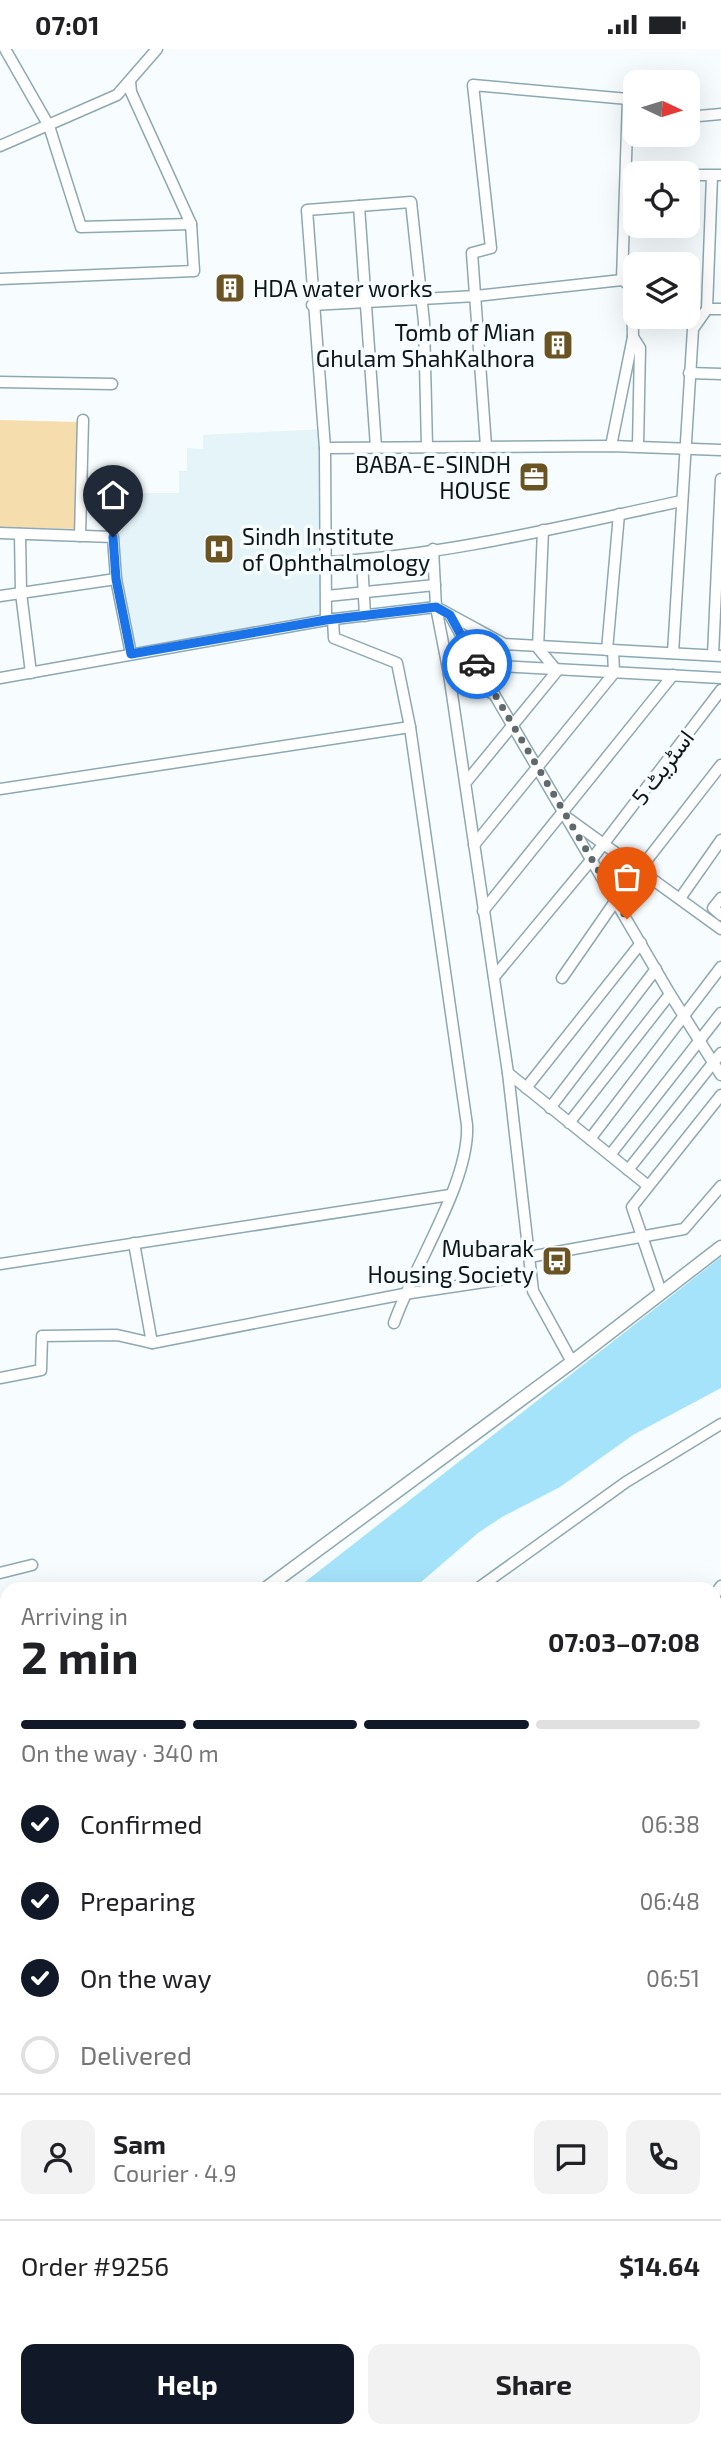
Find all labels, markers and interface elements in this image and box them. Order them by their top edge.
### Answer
text: 07:01 [35,9,99,40]
north arrow [623,70,700,147]
map controls [623,70,700,329]
button: locate [623,161,700,238]
button: layers [623,252,700,329]
building icon: HDA water works [213,271,247,305]
place label: HDA water works [253,274,433,302]
place label: Tomb of Mian Ghulam ShahKalhora [316,318,535,372]
building icon: Tomb of Mian Ghulam ShahKalhora [541,328,575,362]
place label: BABA-E-SINDH HOUSE [355,450,511,504]
office icon: BABA-E-SINDH HOUSE [517,460,551,494]
pin [83,465,143,537]
icon: home [94,476,132,514]
place label: Sindh Institute of Ophthalmology [242,522,430,576]
hospital icon: Sindh Institute of Ophthalmology [202,532,236,566]
courier [442,629,512,699]
icon: car [458,645,496,683]
street label: اسٹریٹ 5 [625,724,701,811]
pin [597,847,657,919]
icon: bag [608,858,646,896]
place label: Mubarak Housing Society [368,1234,534,1288]
bus stop icon: Mubarak Housing Society [540,1244,574,1278]
text: Arriving in [21,1602,128,1630]
text: 07:03–07:08 [548,1626,700,1657]
text: 2 min [21,1628,139,1683]
text: On the way · 340 m [21,1739,219,1767]
icon: check [21,1805,59,1843]
text: Confirmed [80,1808,203,1839]
text: 06:38 [641,1810,700,1838]
icon: check [21,1882,59,1920]
text: Preparing [80,1885,195,1916]
text: 06:48 [639,1887,700,1915]
icon: check [21,1959,59,1997]
text: On the way [80,1962,211,1993]
text: 06:51 [646,1964,700,1992]
text: Delivered [80,2039,192,2070]
button: person [21,2120,95,2194]
button: chat [534,2120,608,2194]
button: phone [626,2120,700,2194]
text: Sam [113,2128,166,2159]
text: Courier · 4.9 [113,2159,237,2187]
text: Order #9256 [21,2250,169,2281]
text: $14.64 [619,2250,700,2281]
button: Help [21,2344,354,2424]
button: Share [368,2344,700,2424]

